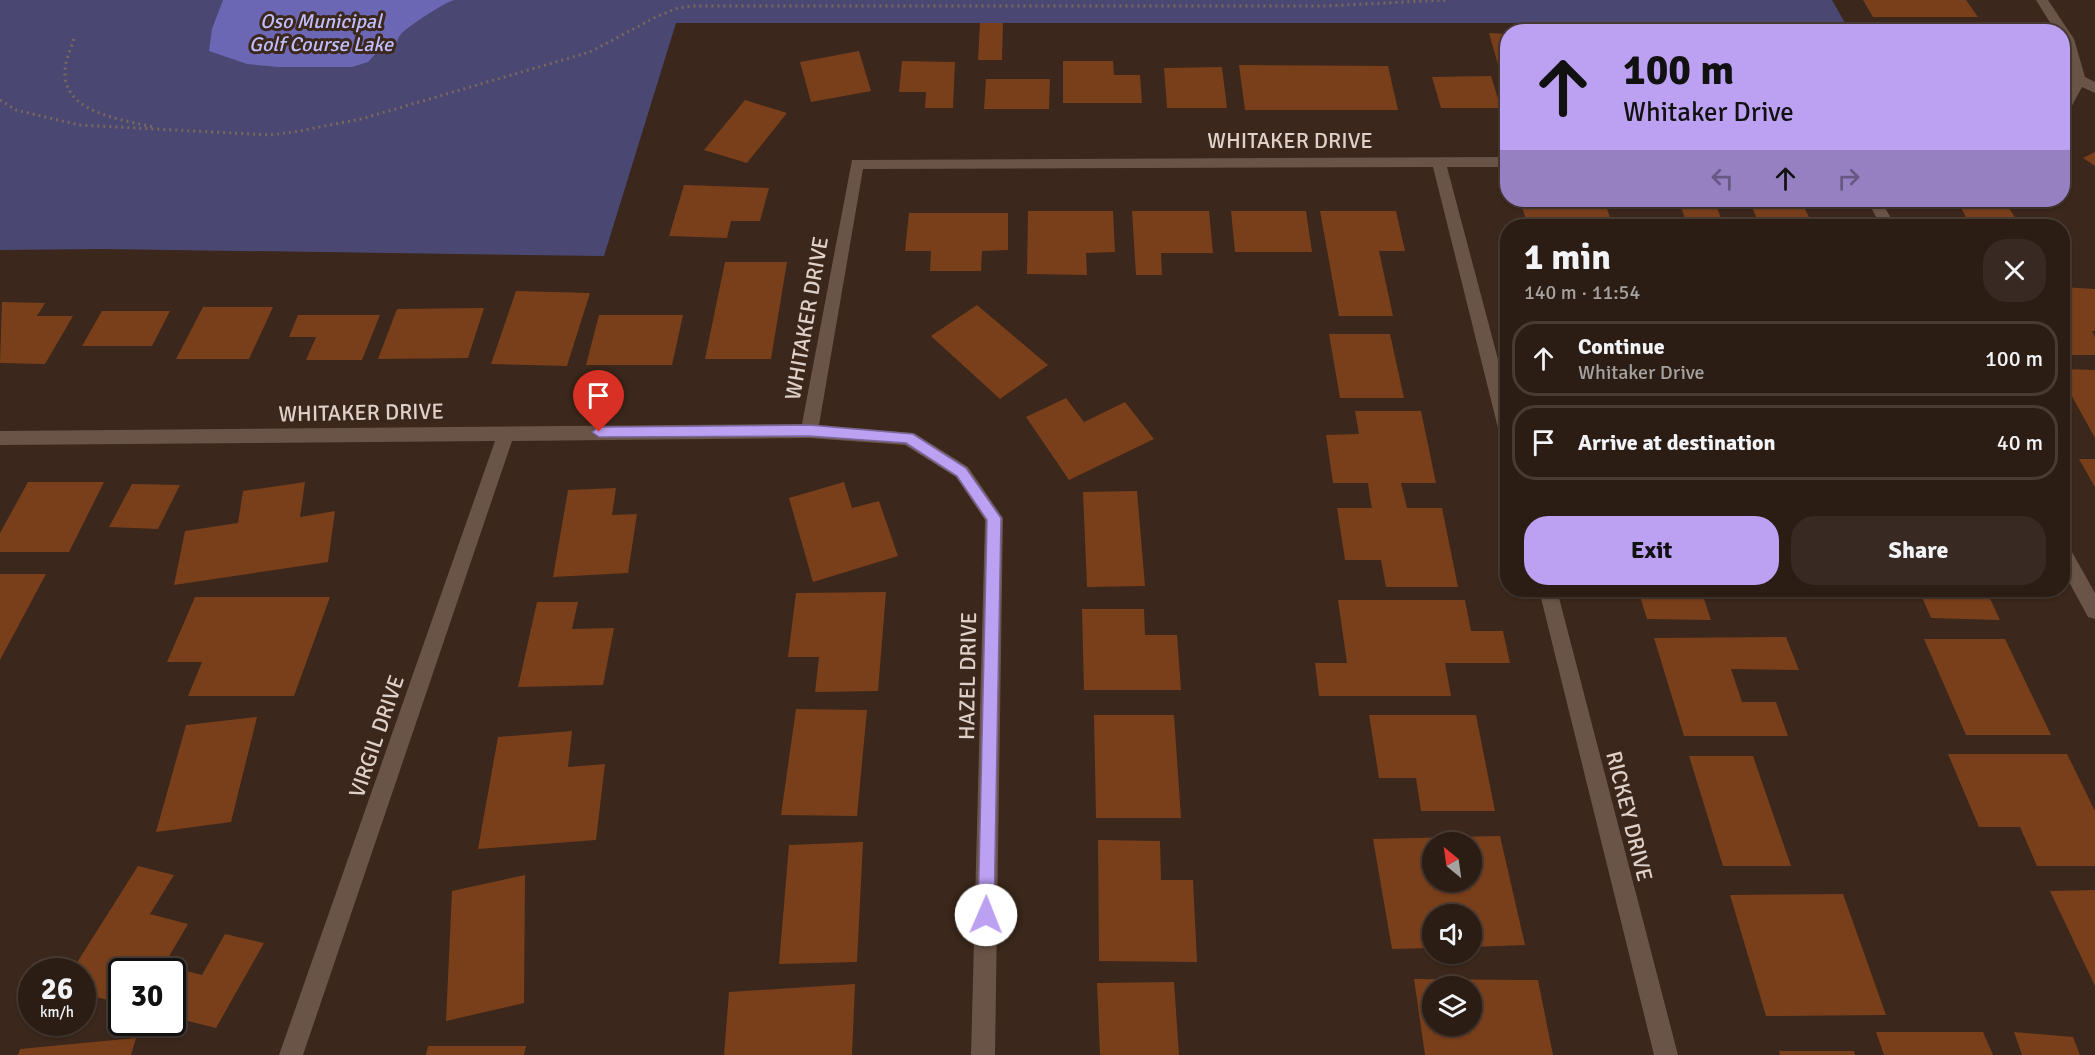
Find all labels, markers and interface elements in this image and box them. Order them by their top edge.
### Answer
water label: Oso Municipal Golf Course Lake [249,9,394,57]
text: 100 m [1623,45,1734,96]
icon: ahead [1524,48,1602,126]
text: Whitaker Drive [1623,96,1794,129]
street label: WHITAKER DRIVE [1207,127,1373,154]
icon: left [1706,162,1739,195]
icon: ahead [1769,162,1802,195]
icon: right [1832,162,1865,195]
street label: WHITAKER DRIVE [779,234,834,402]
text: 1 min [1524,235,1611,280]
button: close [1983,239,2046,302]
text: 140 m · 11:54 [1524,280,1640,305]
text: Continue [1578,333,1665,360]
icon: ahead [1527,342,1560,375]
text: 100 m [1985,345,2043,372]
text: Whitaker Drive [1578,360,1705,385]
pin [573,370,624,432]
icon: arrive [582,379,615,412]
street label: WHITAKER DRIVE [278,398,444,427]
icon: arrive [1527,426,1560,459]
text: Arrive at destination [1578,429,1775,456]
text: 40 m [1997,429,2043,456]
button: Exit [1524,516,1779,585]
button: Share [1791,516,2046,585]
street label: HAZEL DRIVE [953,612,982,740]
street label: VIRGIL DRIVE [343,671,410,801]
street label: RICKEY DRIVE [1600,748,1659,884]
north arrow [1422,832,1482,892]
map controls [1422,832,1482,1036]
position arrow [954,883,1018,947]
button: sound [1422,904,1482,964]
speed limit sign: 30 [108,958,186,1036]
text: 26 [41,971,73,1008]
button: layers [1422,976,1482,1036]
text: km/h [40,1003,74,1021]

